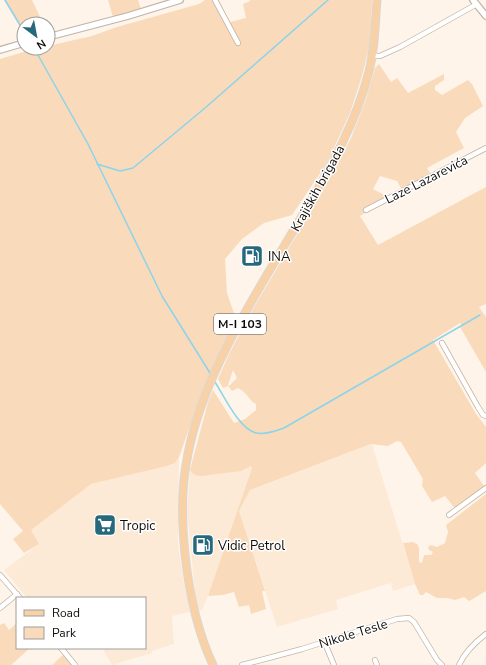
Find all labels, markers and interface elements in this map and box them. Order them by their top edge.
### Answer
north arrow [16,16,56,56]
text: N [34,36,49,53]
street label: Krajiških brigada [287,142,349,235]
street label: Laze Lazarevića [382,151,471,209]
fuel station icon: INA [239,243,265,269]
place label: INA [268,248,291,266]
road number: M-I 103 [214,314,266,334]
supermarket icon: Tropic [92,512,118,538]
place label: Tropic [120,517,155,535]
fuel station icon: Vidic Petrol [190,532,216,558]
place label: Vidic Petrol [217,537,285,555]
legend [16,597,146,649]
text: Road [52,605,80,621]
street label: Nikole Tesle [317,615,390,653]
text: Park [52,625,77,641]

